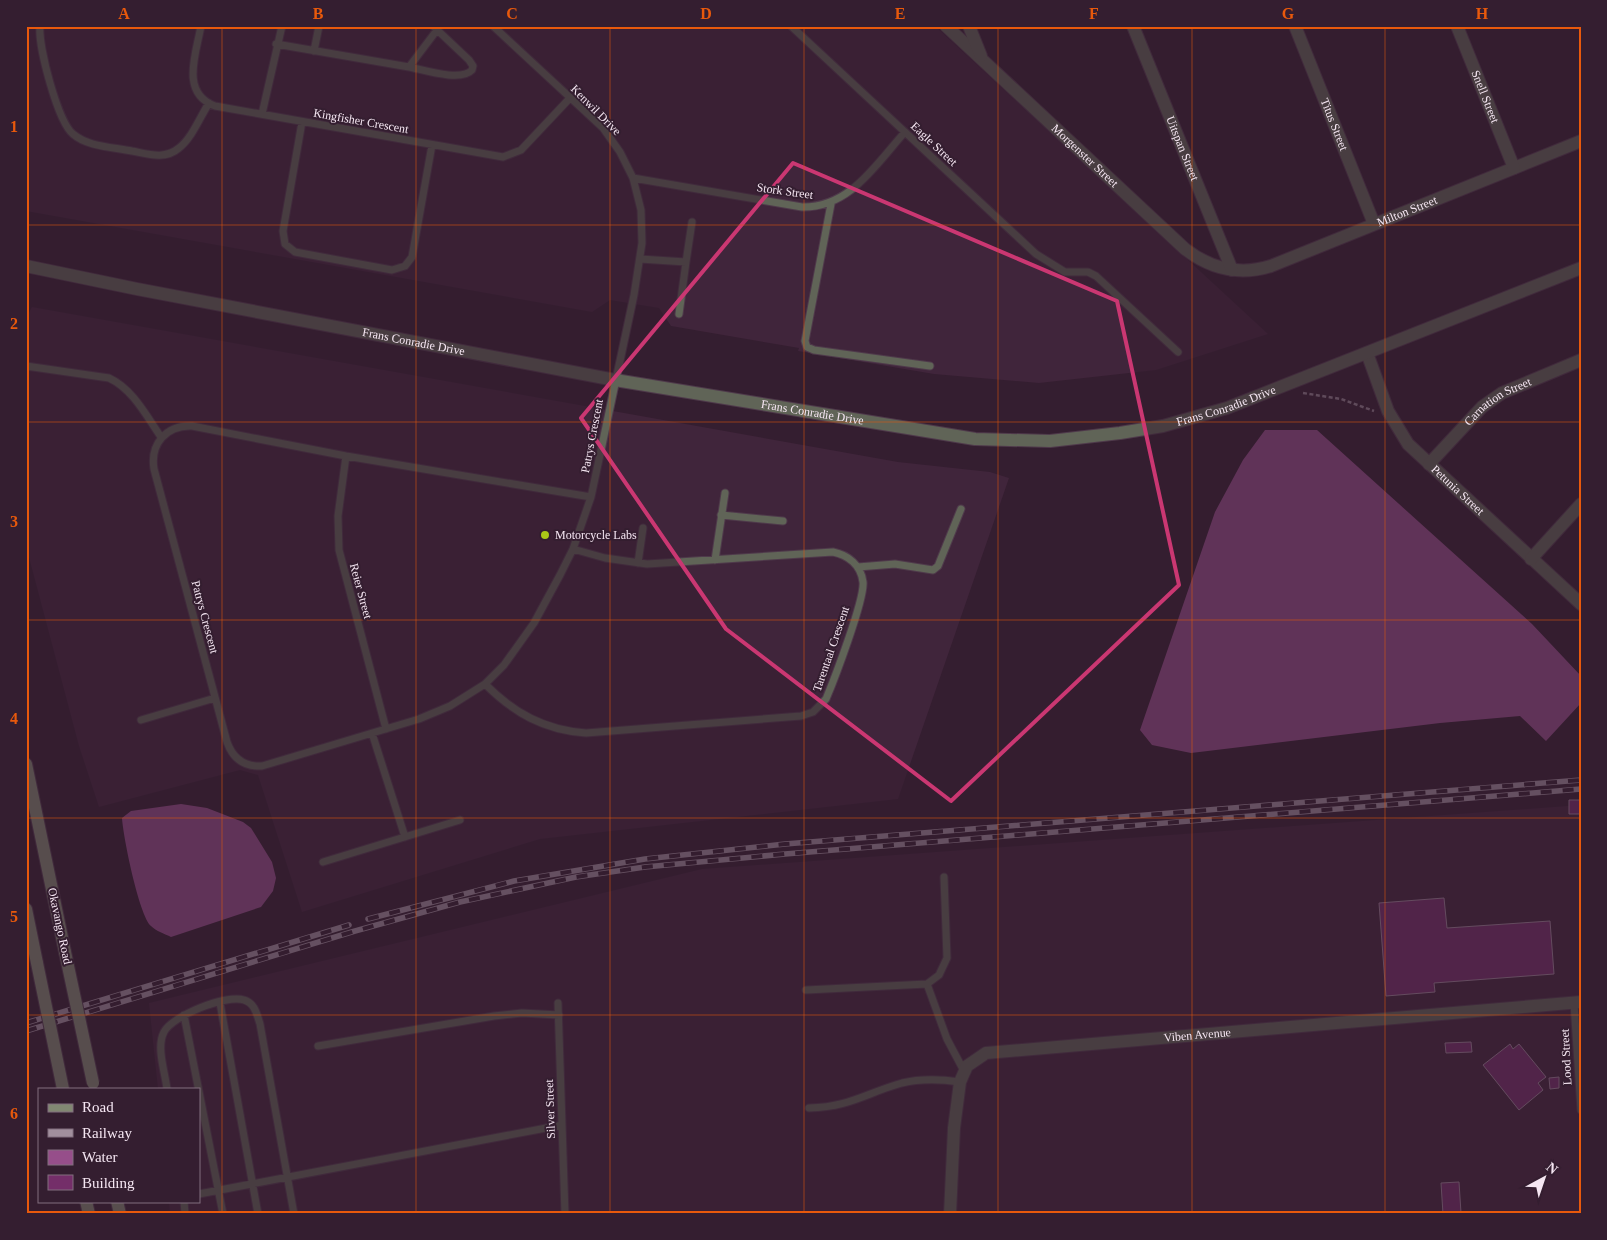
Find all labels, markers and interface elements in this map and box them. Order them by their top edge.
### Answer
text: A [118,5,130,22]
text: B [313,5,324,22]
text: C [506,5,518,22]
text: D [700,5,712,22]
text: E [895,5,905,22]
text: F [1089,5,1099,22]
text: G [1282,5,1295,22]
text: H [1476,5,1489,22]
street label: Snell Street [1468,68,1502,126]
street label: Kenwil Drive [568,82,624,138]
street label: Titus Street [1318,96,1351,153]
street label: Kingfisher Crescent [312,106,410,136]
street label: Uitspan Street [1163,114,1202,183]
text: 1 [10,118,18,135]
street label: Eagle Street [908,119,961,169]
street label: Morgenster Street [1049,121,1122,191]
street label: Stork Street [756,180,815,202]
street label: Milton Street [1375,192,1440,230]
text: 2 [10,315,18,332]
street label: Frans Conradie Drive [361,325,466,358]
street label: Carnation Street [1461,374,1534,429]
street label: Frans Conradie Drive [1175,382,1278,429]
street label: Patrys Crescent [578,397,606,474]
street label: Frans Conradie Drive [760,397,865,428]
street label: Petunia Street [1428,462,1488,518]
text: 3 [10,513,18,530]
place label: Motorcycle Labs [555,528,637,542]
marker: Motorcycle Labs [539,529,551,541]
street label: Reier Street [347,562,375,621]
street label: Patrys Crescent [189,579,222,656]
street label: Tarentaal Crescent [810,604,852,694]
text: 4 [10,710,18,727]
street label: Okavango Road [45,887,75,965]
text: 5 [10,908,18,925]
street label: Viben Avenue [1163,1025,1231,1045]
street label: Lood Street [1558,1028,1574,1085]
street label: Silver Street [542,1078,558,1139]
legend [38,1088,200,1202]
text: Road [82,1099,114,1115]
text: 6 [10,1105,18,1122]
text: Railway [82,1125,132,1141]
text: Water [82,1149,117,1165]
north arrow [1520,1152,1570,1202]
text: N [1543,1159,1561,1177]
text: Building [82,1175,135,1191]

